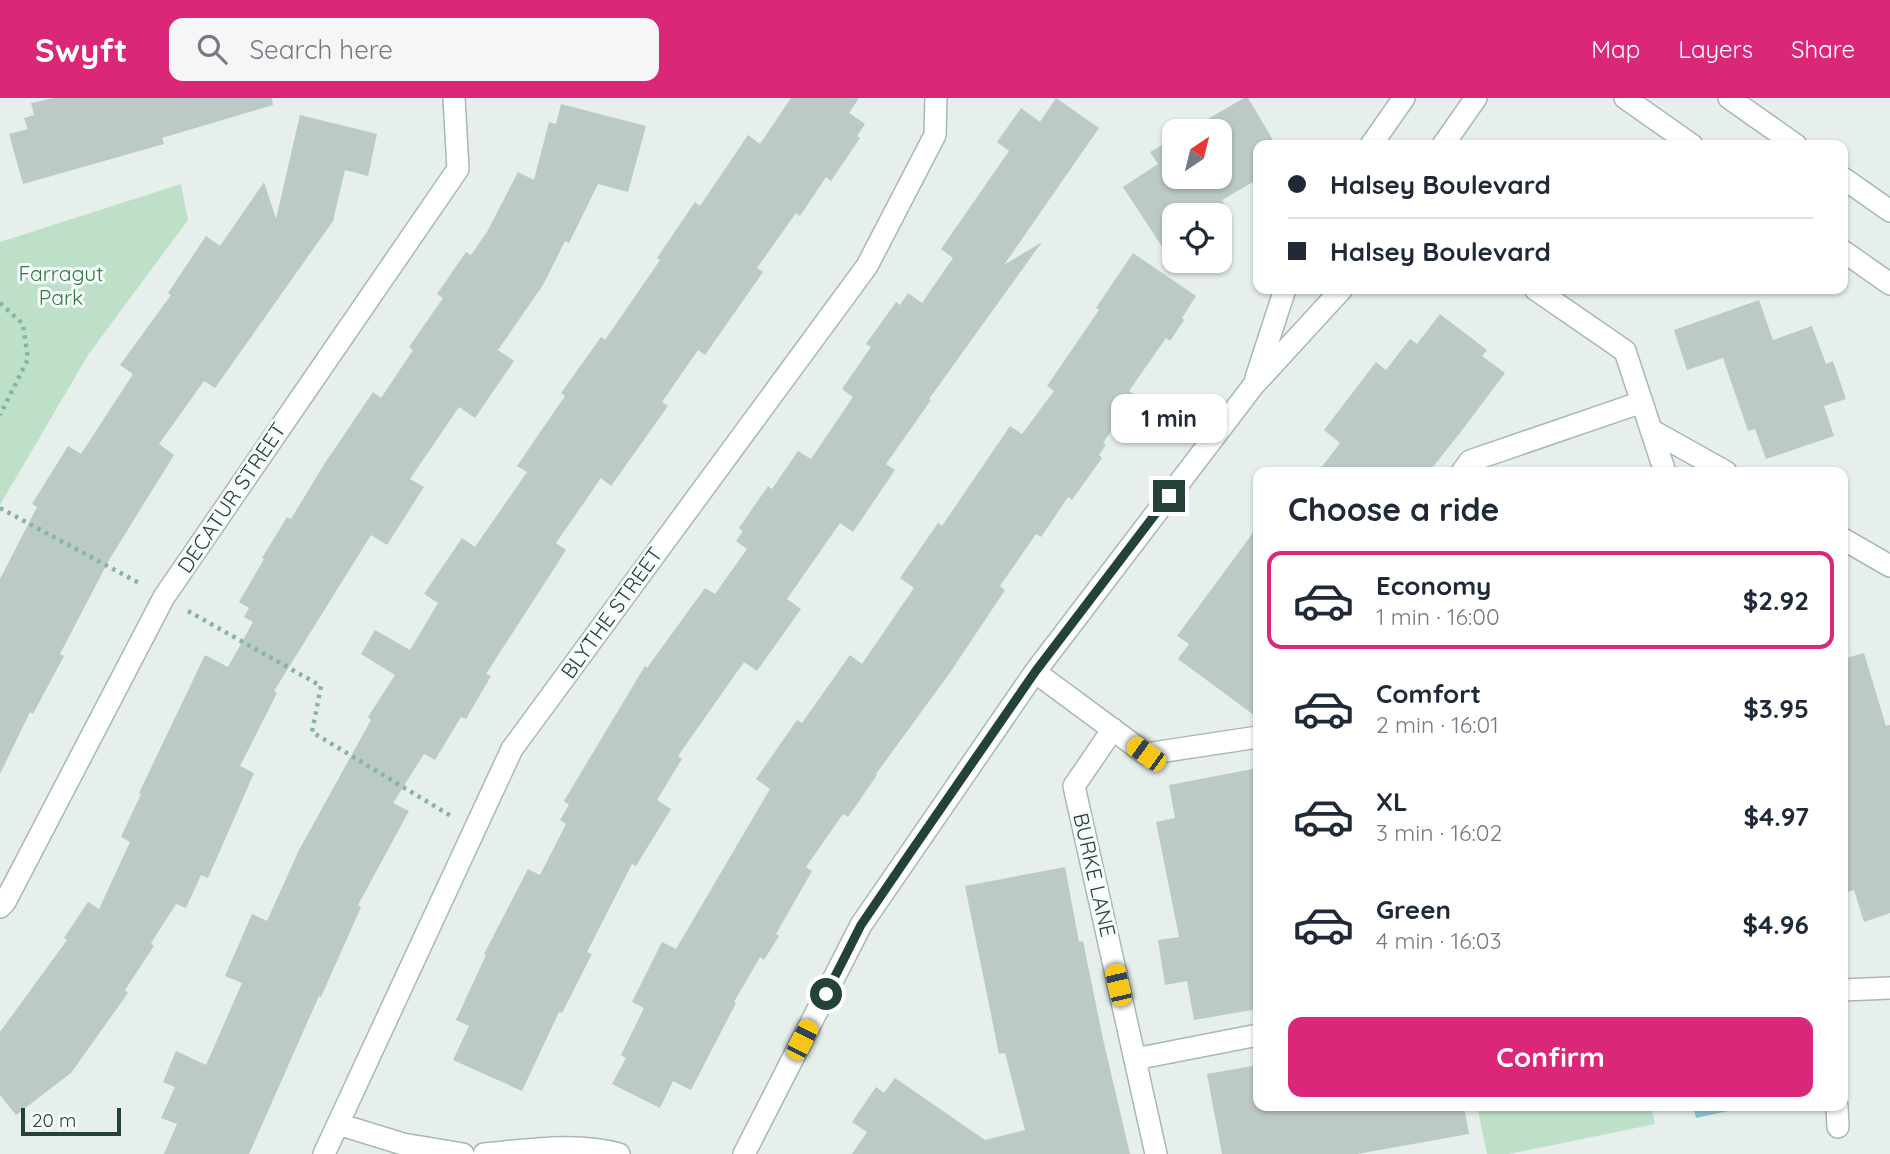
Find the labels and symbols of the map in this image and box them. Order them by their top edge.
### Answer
north arrow [1162,119,1232,189]
park label: Farragut Park [19,260,103,310]
callout: 1 min [1111,394,1227,444]
street label: DECATUR STREET [171,417,291,578]
route end [1153,480,1185,512]
street label: BLYTHE STREET [555,542,668,683]
car [1123,733,1170,775]
street label: BURKE LANE [1068,810,1122,939]
car [1104,962,1133,1008]
route start [810,978,842,1010]
car [784,1017,821,1063]
scale bar [21,1105,121,1137]

